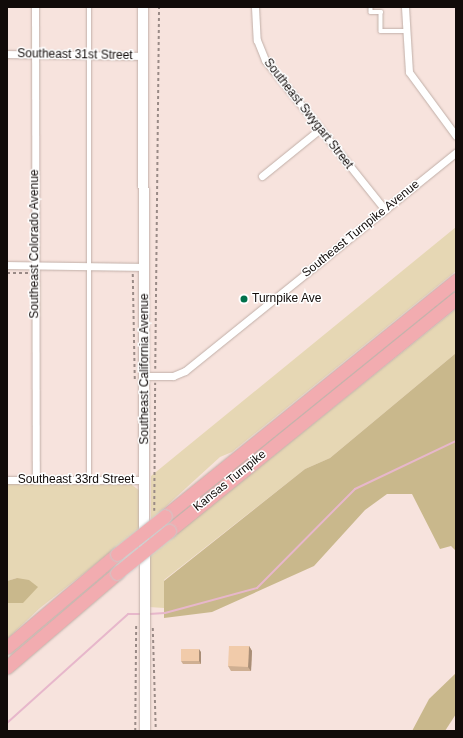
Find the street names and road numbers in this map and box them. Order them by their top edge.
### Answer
street label: Southeast 31st Street [17,47,133,63]
street label: Southeast Swygart Street [260,56,356,172]
street label: Southeast Colorado Avenue [28,169,42,319]
street label: Southeast Turnpike Avenue [299,177,423,281]
street label: Southeast California Avenue [138,293,152,445]
street label: Kansas Turnpike [191,447,269,515]
street label: Southeast 33rd Street [18,473,134,487]

